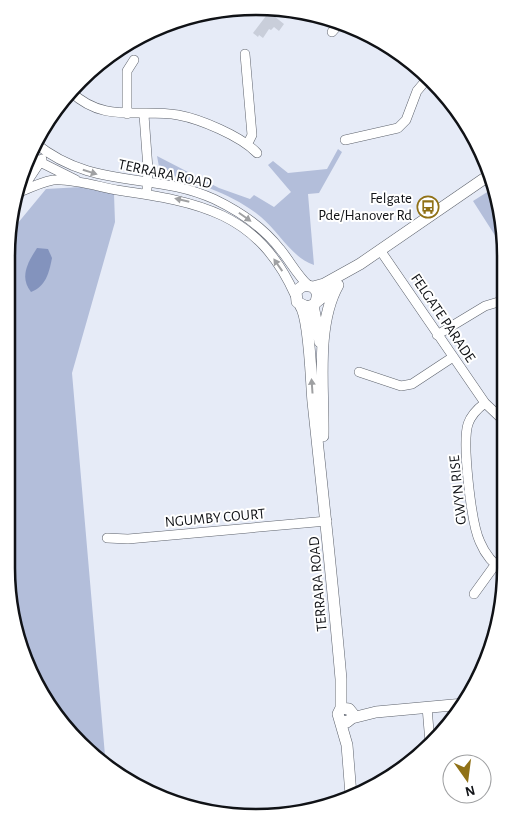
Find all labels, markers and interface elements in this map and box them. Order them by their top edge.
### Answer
street label: TERRARA ROAD [117,157,213,191]
one-way arrow [83,169,98,177]
place label: Felgate Pde/Hanover Rd [318,191,412,223]
bus stop icon: Felgate Pde/Hanover Rd [416,195,440,219]
one-way arrow [174,196,189,204]
one-way arrow [238,212,252,222]
one-way arrow [273,258,283,271]
street label: FELGATE PARADE [408,271,478,365]
one-way arrow [308,378,316,394]
street label: GWYN RISE [447,455,469,525]
street label: NGUMBY COURT [164,506,266,530]
street label: TERRARA ROAD [306,536,330,632]
north arrow [442,754,492,804]
text: N [463,783,476,799]

